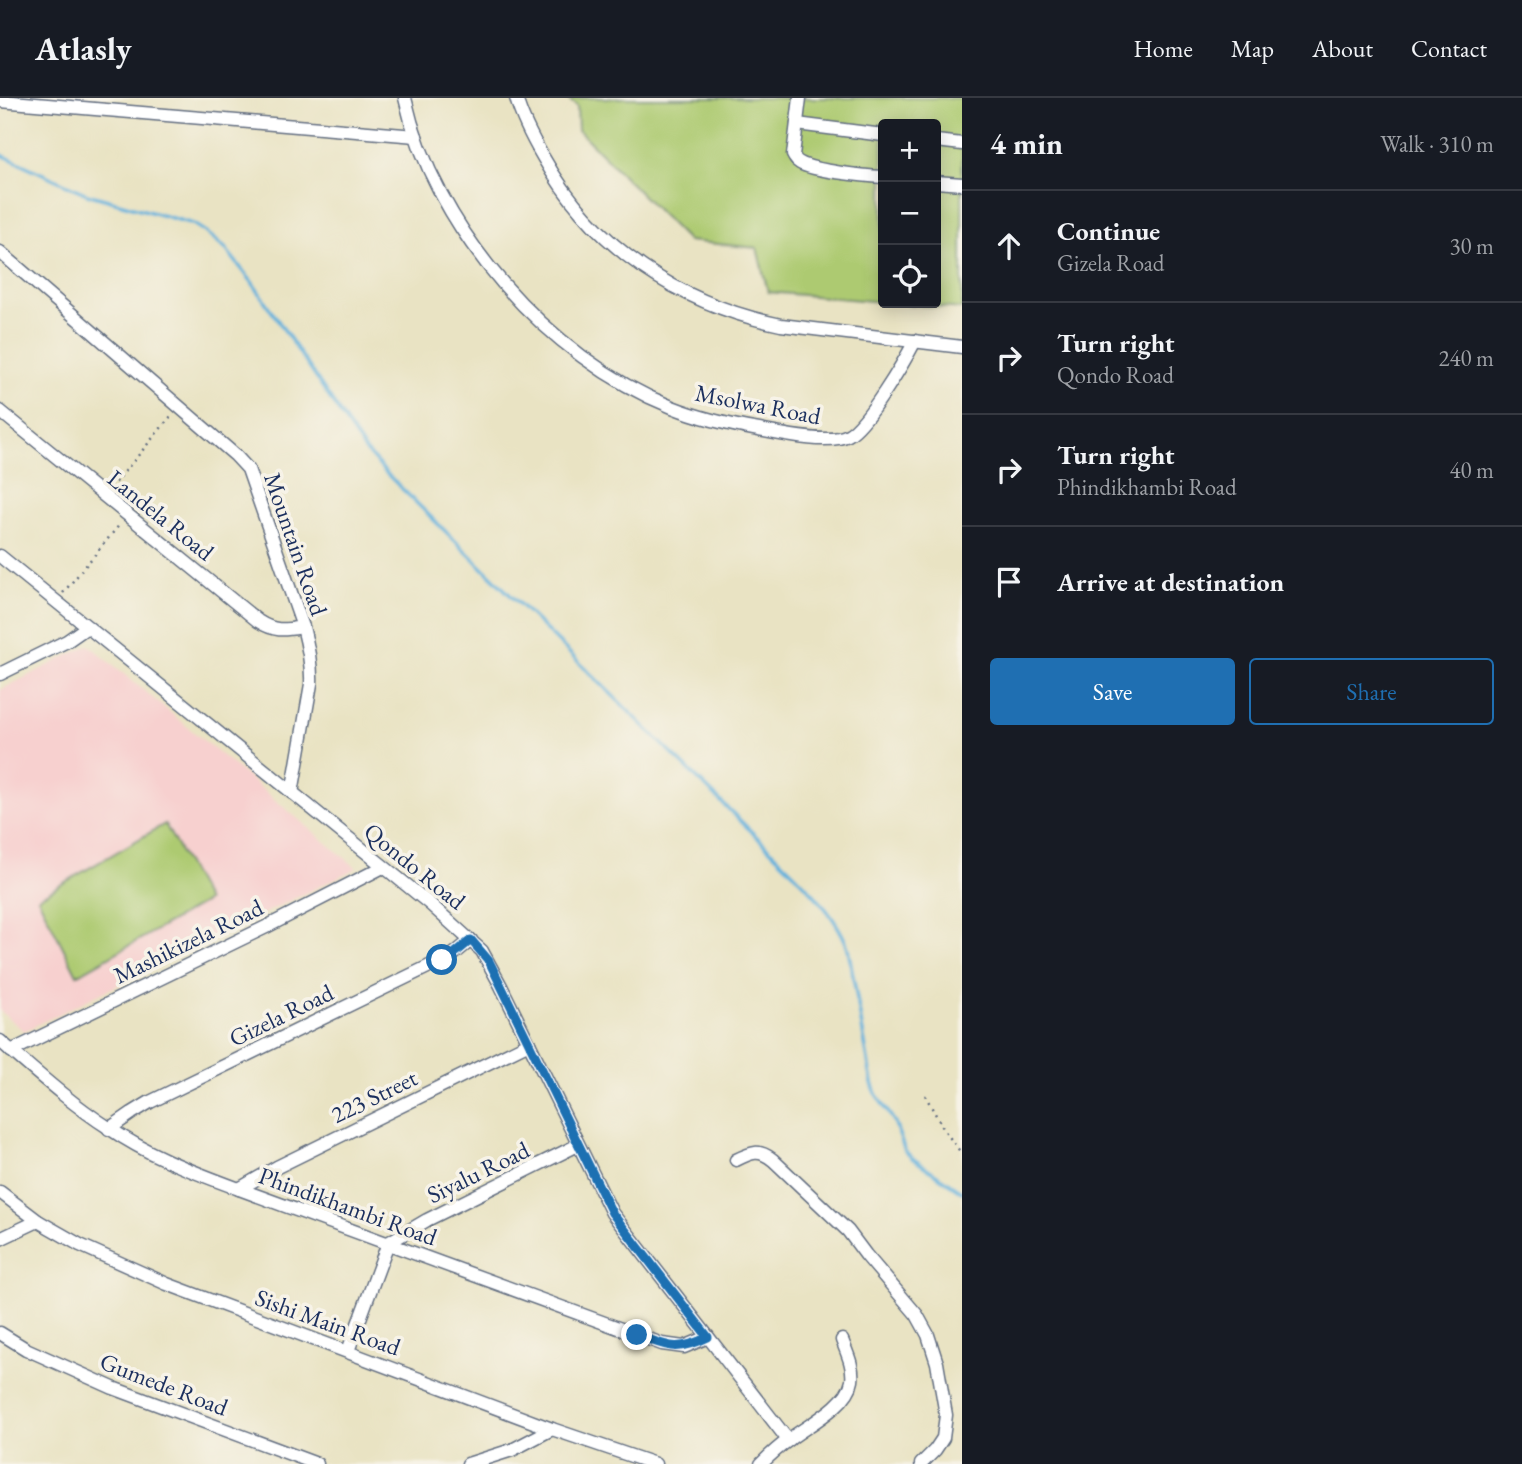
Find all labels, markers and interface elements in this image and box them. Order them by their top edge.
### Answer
text: Atlasly [35,27,132,70]
text: Home [1133,33,1193,64]
text: Map [1231,33,1274,64]
text: About [1312,33,1373,64]
text: Contact [1411,33,1487,64]
map controls [878,119,941,308]
button: + [878,119,941,182]
text: 4 min [990,124,1063,163]
text: Walk · 310 m [1380,129,1494,159]
button: − [878,182,941,245]
text: Continue [1057,214,1160,248]
icon: ahead [990,227,1028,265]
text: 30 m [1449,231,1494,261]
button: locate [878,245,941,308]
text: Gizela Road [1057,248,1164,278]
text: Turn right [1057,326,1175,360]
icon: right [990,339,1028,377]
text: 240 m [1438,343,1494,373]
text: Qondo Road [1057,360,1174,390]
street label: Msolwa Road [693,377,824,432]
text: Turn right [1057,438,1175,472]
icon: right [990,451,1028,489]
text: 40 m [1449,455,1494,485]
street label: Landela Road [101,463,221,568]
street label: Mountain Road [257,468,335,620]
text: Phindikhambi Road [1057,472,1237,502]
icon: arrive [990,563,1028,601]
text: Arrive at destination [1057,565,1284,599]
button: Save [990,658,1235,725]
button: Share [1249,658,1494,725]
street label: Qondo Road [358,816,473,917]
street label: Mashikizela Road [108,891,269,991]
route start [426,944,457,975]
street label: Gizela Road [224,976,339,1054]
street label: 223 Street [326,1062,423,1130]
street label: Siyalu Road [422,1134,535,1210]
street label: Phindikhambi Road [255,1159,442,1253]
street label: Sishi Main Road [251,1281,406,1363]
route end [621,1319,652,1350]
street label: Gumede Road [96,1345,233,1423]

